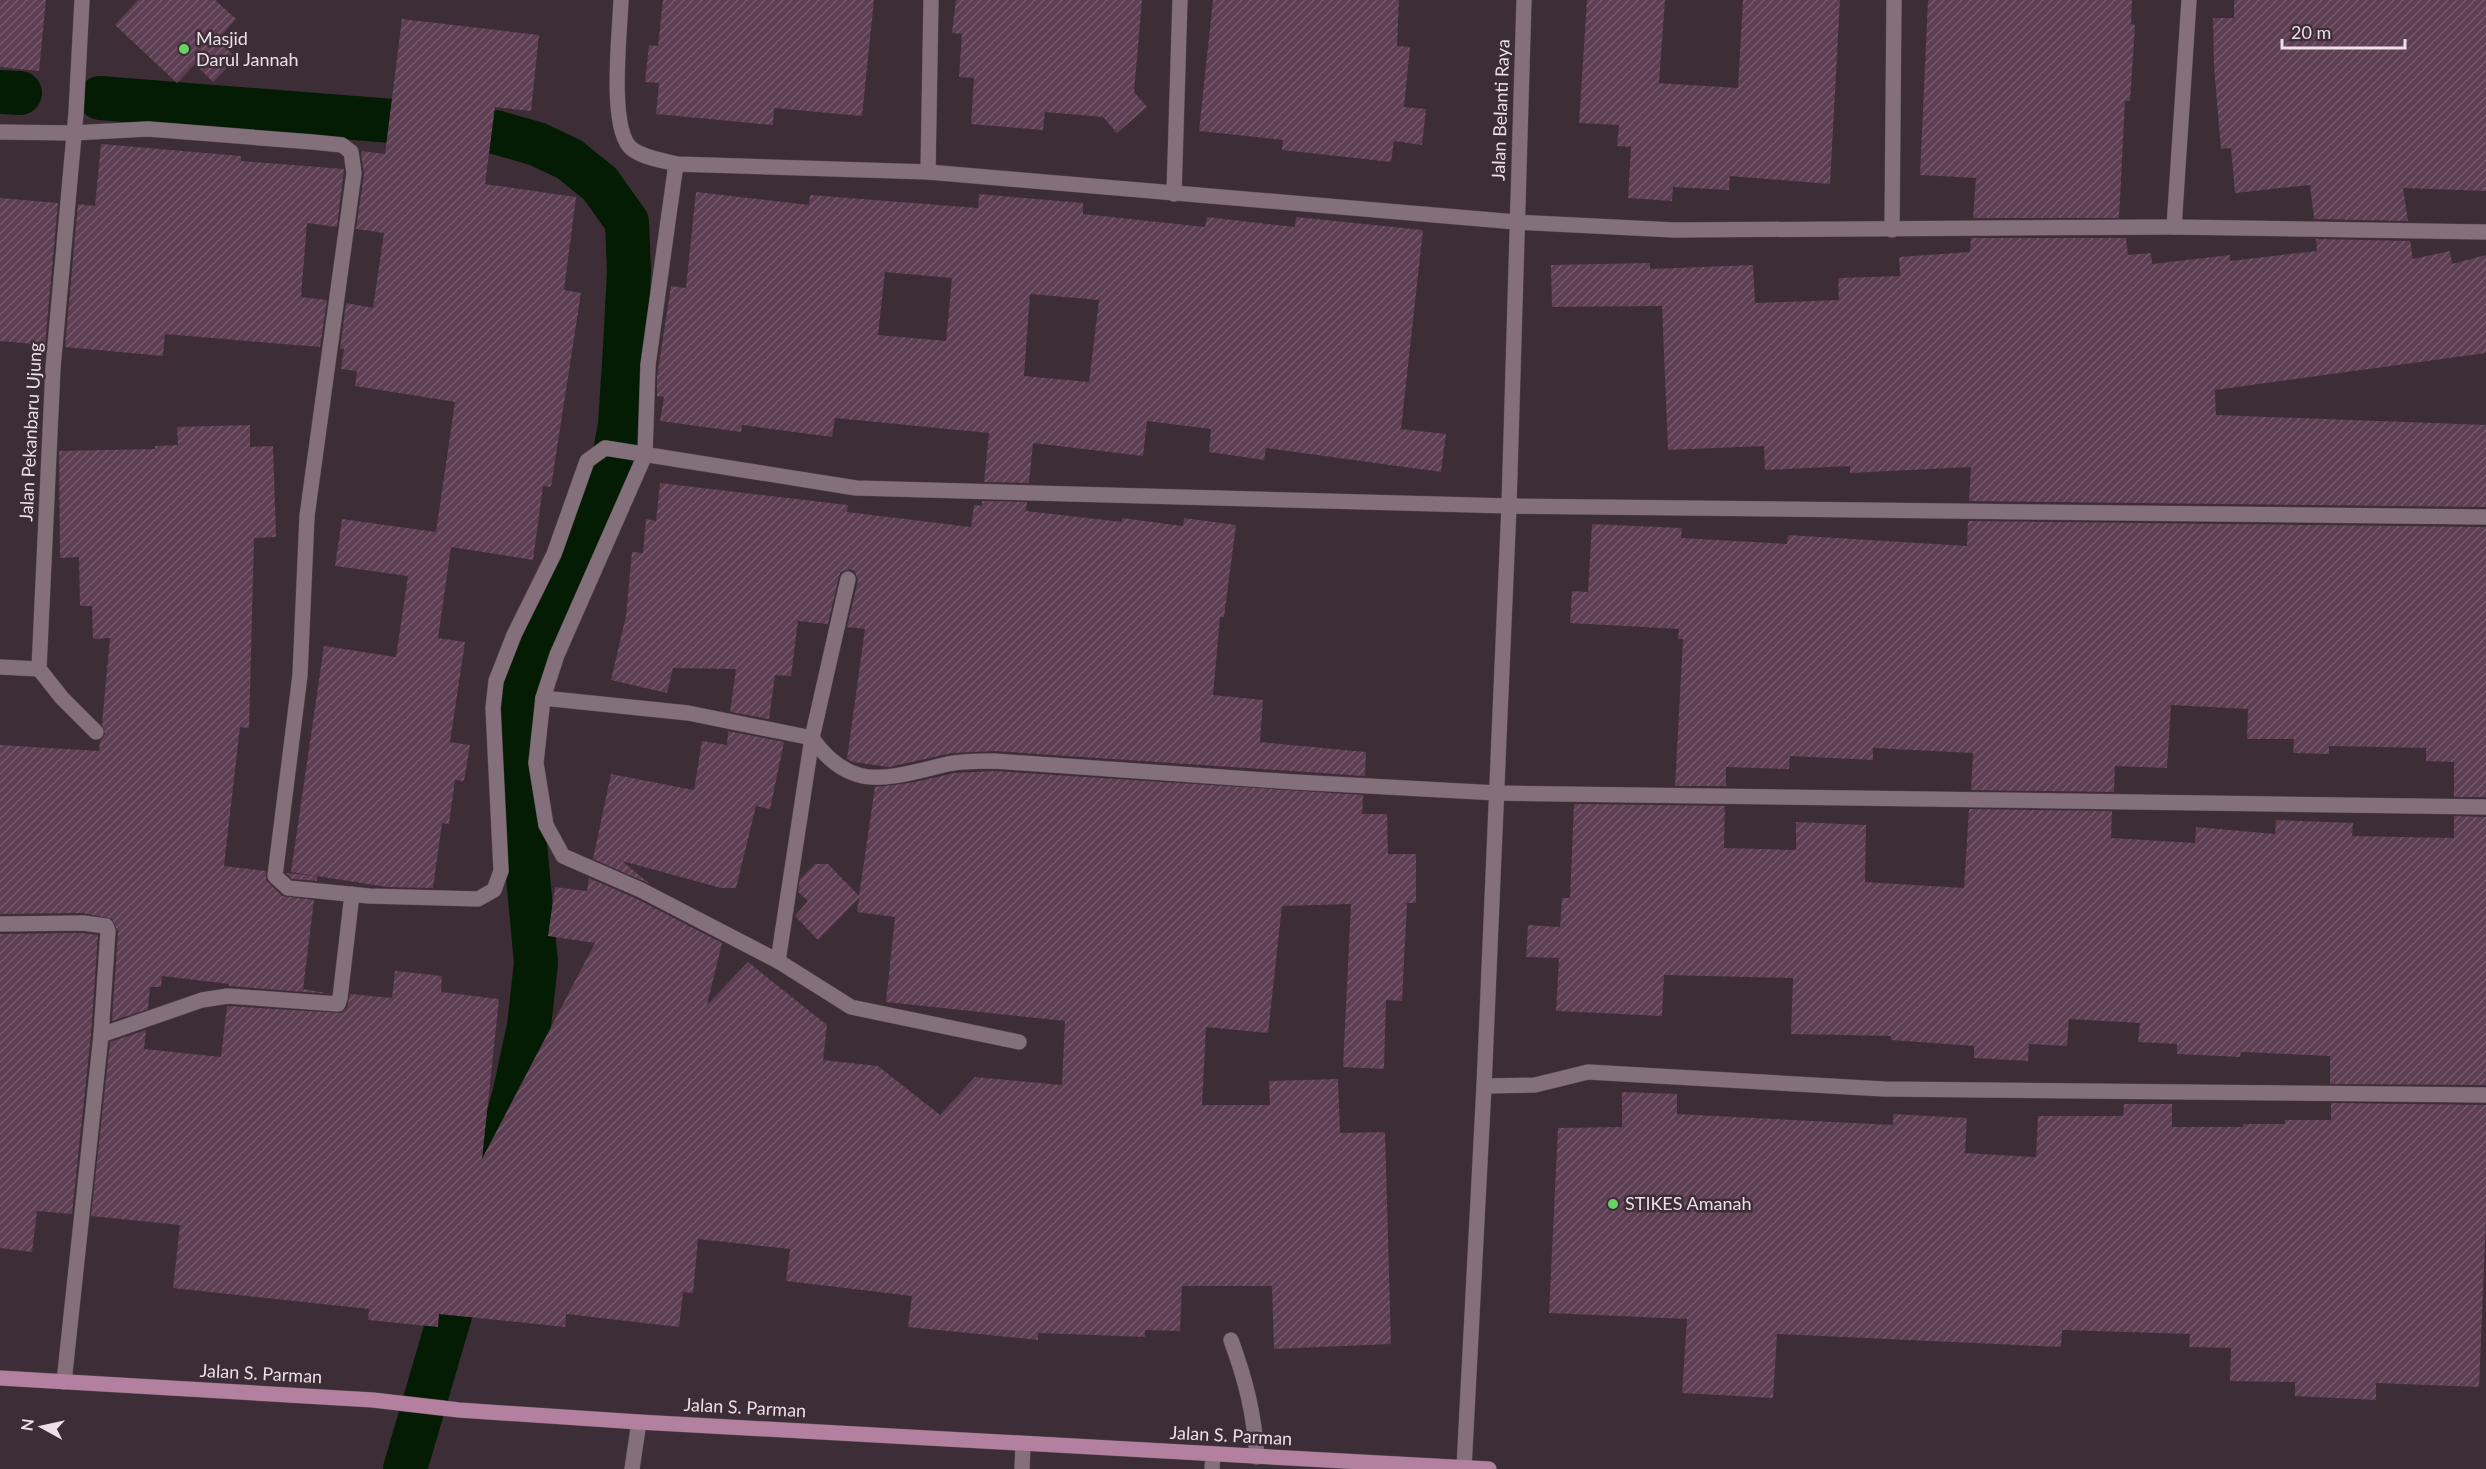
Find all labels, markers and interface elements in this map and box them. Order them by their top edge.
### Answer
scale bar [2282,12,2405,50]
text: 20 m [2291,21,2331,43]
place label: Masjid Darul Jannah [196,27,299,70]
street label: Jalan Belanti Raya [1487,39,1513,181]
marker: Masjid Darul Jannah [177,42,191,56]
street label: Jalan Pekanbaru Ujung [14,342,46,522]
place label: STIKES Amanah [1625,1192,1751,1214]
marker: STIKES Amanah [1606,1197,1620,1211]
street label: Jalan S. Parman [199,1359,323,1387]
street label: Jalan S. Parman [683,1393,807,1421]
north arrow [12,1397,72,1457]
text: N [16,1417,37,1432]
street label: Jalan S. Parman [1169,1421,1293,1449]

